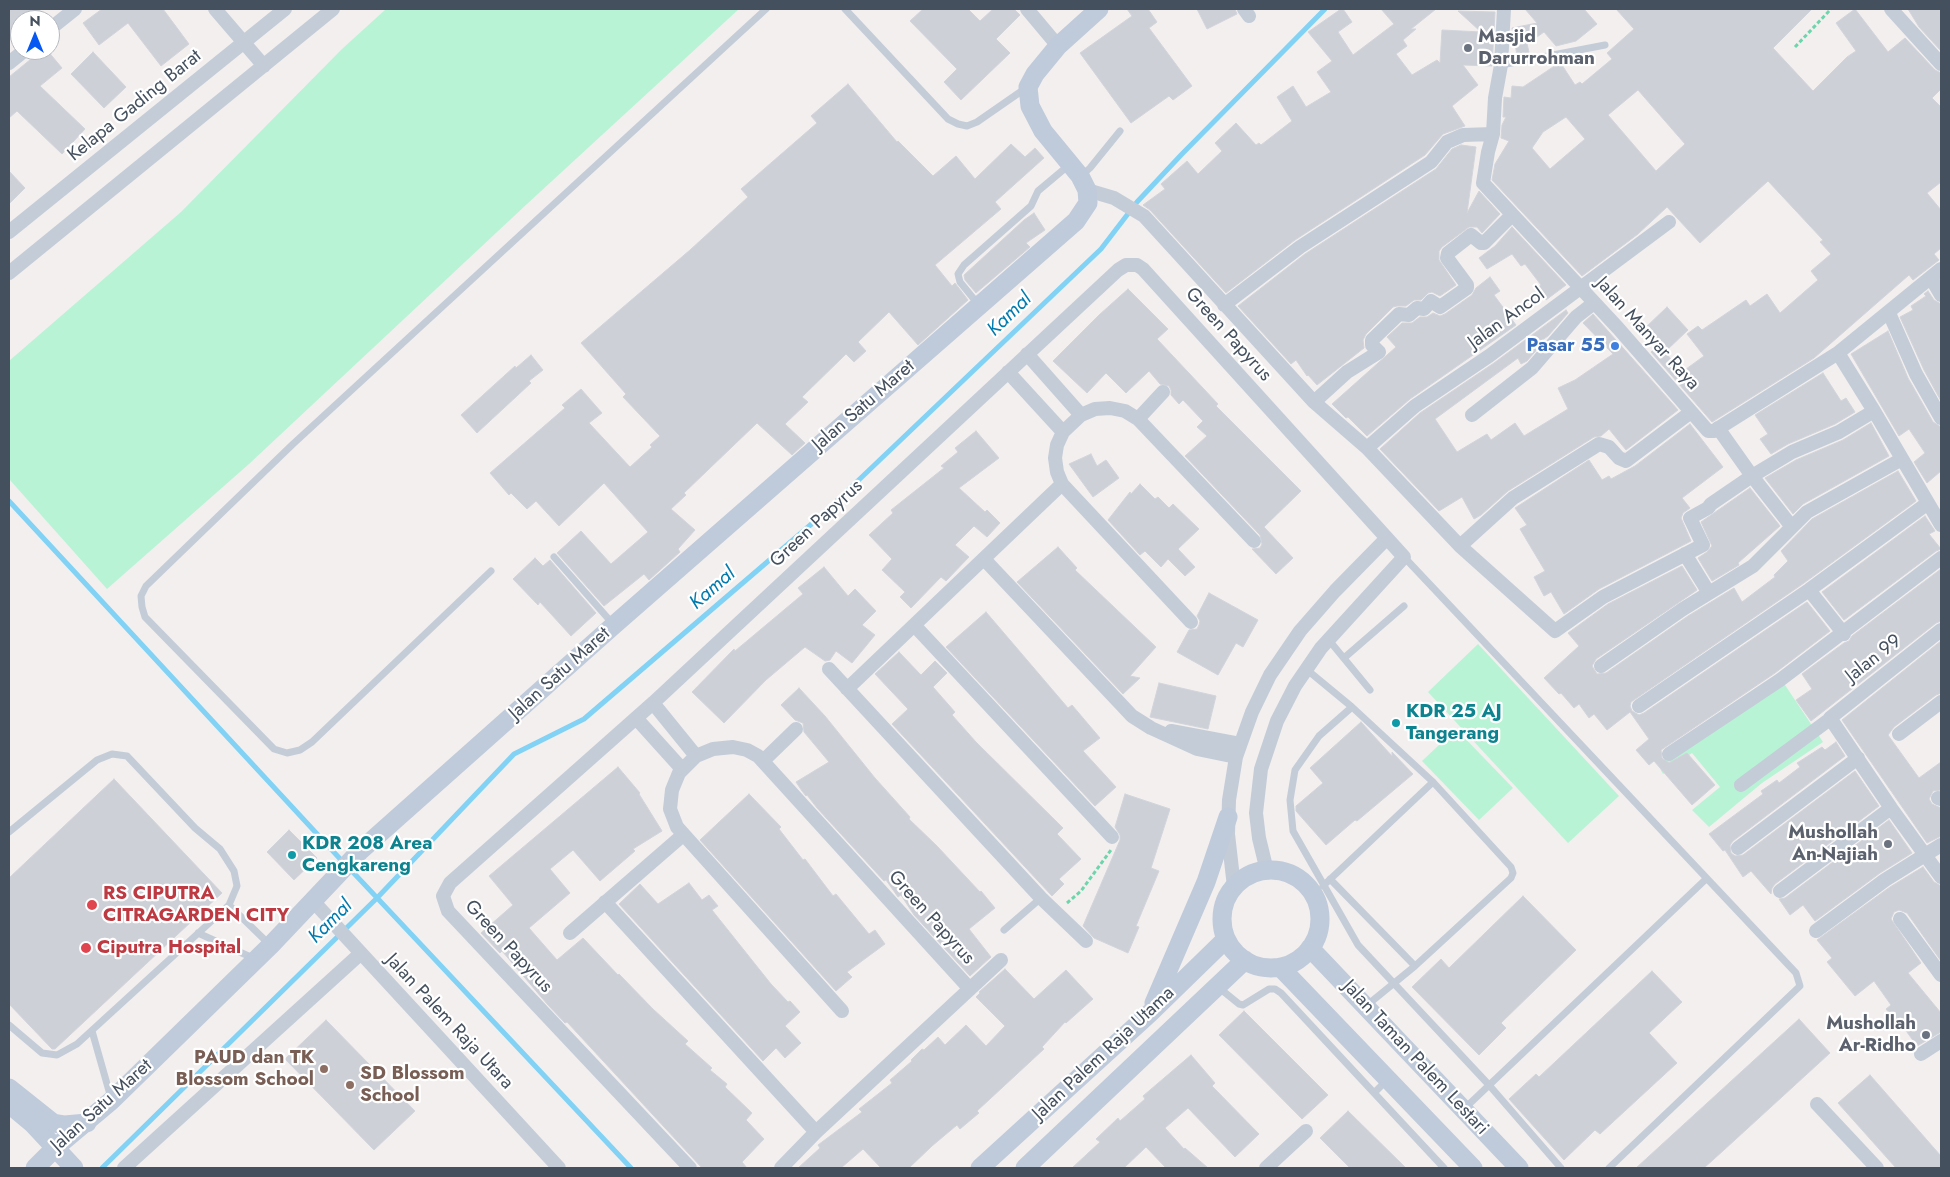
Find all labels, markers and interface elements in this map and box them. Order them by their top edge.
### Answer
north arrow [10,10,60,60]
text: N [29,11,41,31]
place label: Masjid Darurrohman [1478,26,1595,70]
marker: Masjid Darurrohman [1462,42,1474,54]
street label: Kelapa Gading Barat [64,45,206,167]
street label: Jalan Manyar Raya [1590,273,1704,395]
street label: Green Papyrus [1180,283,1276,387]
street label: Jalan Ancol [1464,284,1550,354]
water label: Kamal [983,288,1037,342]
place label: Pasar 55 [1527,335,1605,357]
marker: Pasar 55 [1609,340,1621,352]
street label: Jalan Satu Maret [808,355,920,457]
street label: Green Papyrus [766,475,868,573]
water label: Kamal [685,563,741,615]
street label: Jalan Satu Maret [505,623,615,725]
street label: Jalan 99 [1841,630,1907,688]
place label: KDR 25 AJ Tangerang [1406,701,1502,745]
marker: KDR 25 AJ Tangerang [1390,717,1402,729]
place label: Mushollah An-Najiah [1788,822,1878,866]
place label: KDR 208 Area Cengkareng [302,833,432,877]
marker: Mushollah An-Najiah [1882,838,1894,850]
marker: KDR 208 Area Cengkareng [286,849,298,861]
street label: Green Papyrus [883,866,979,970]
place label: RS CIPUTRA CITRAGARDEN CITY [103,883,289,927]
water label: Kamal [304,895,358,949]
street label: Green Papyrus [459,896,557,998]
marker: RS CIPUTRA CITRAGARDEN CITY [85,898,99,912]
place label: Ciputra Hospital [97,937,241,959]
marker: Ciputra Hospital [79,941,93,955]
street label: Jalan Palem Raja Utara [380,949,518,1095]
street label: Jalan Taman Palem Lestari [1337,976,1493,1140]
street label: Jalan Palem Raja Utama [1028,982,1180,1126]
place label: Mushollah Ar-Ridho [1826,1013,1916,1057]
marker: Mushollah Ar-Ridho [1920,1029,1932,1041]
place label: PAUD dan TK Blossom School [176,1047,314,1091]
street label: Jalan Satu Maret [47,1055,157,1157]
marker: PAUD dan TK Blossom School [318,1063,330,1075]
place label: SD Blossom School [360,1063,465,1107]
marker: SD Blossom School [344,1079,356,1091]

